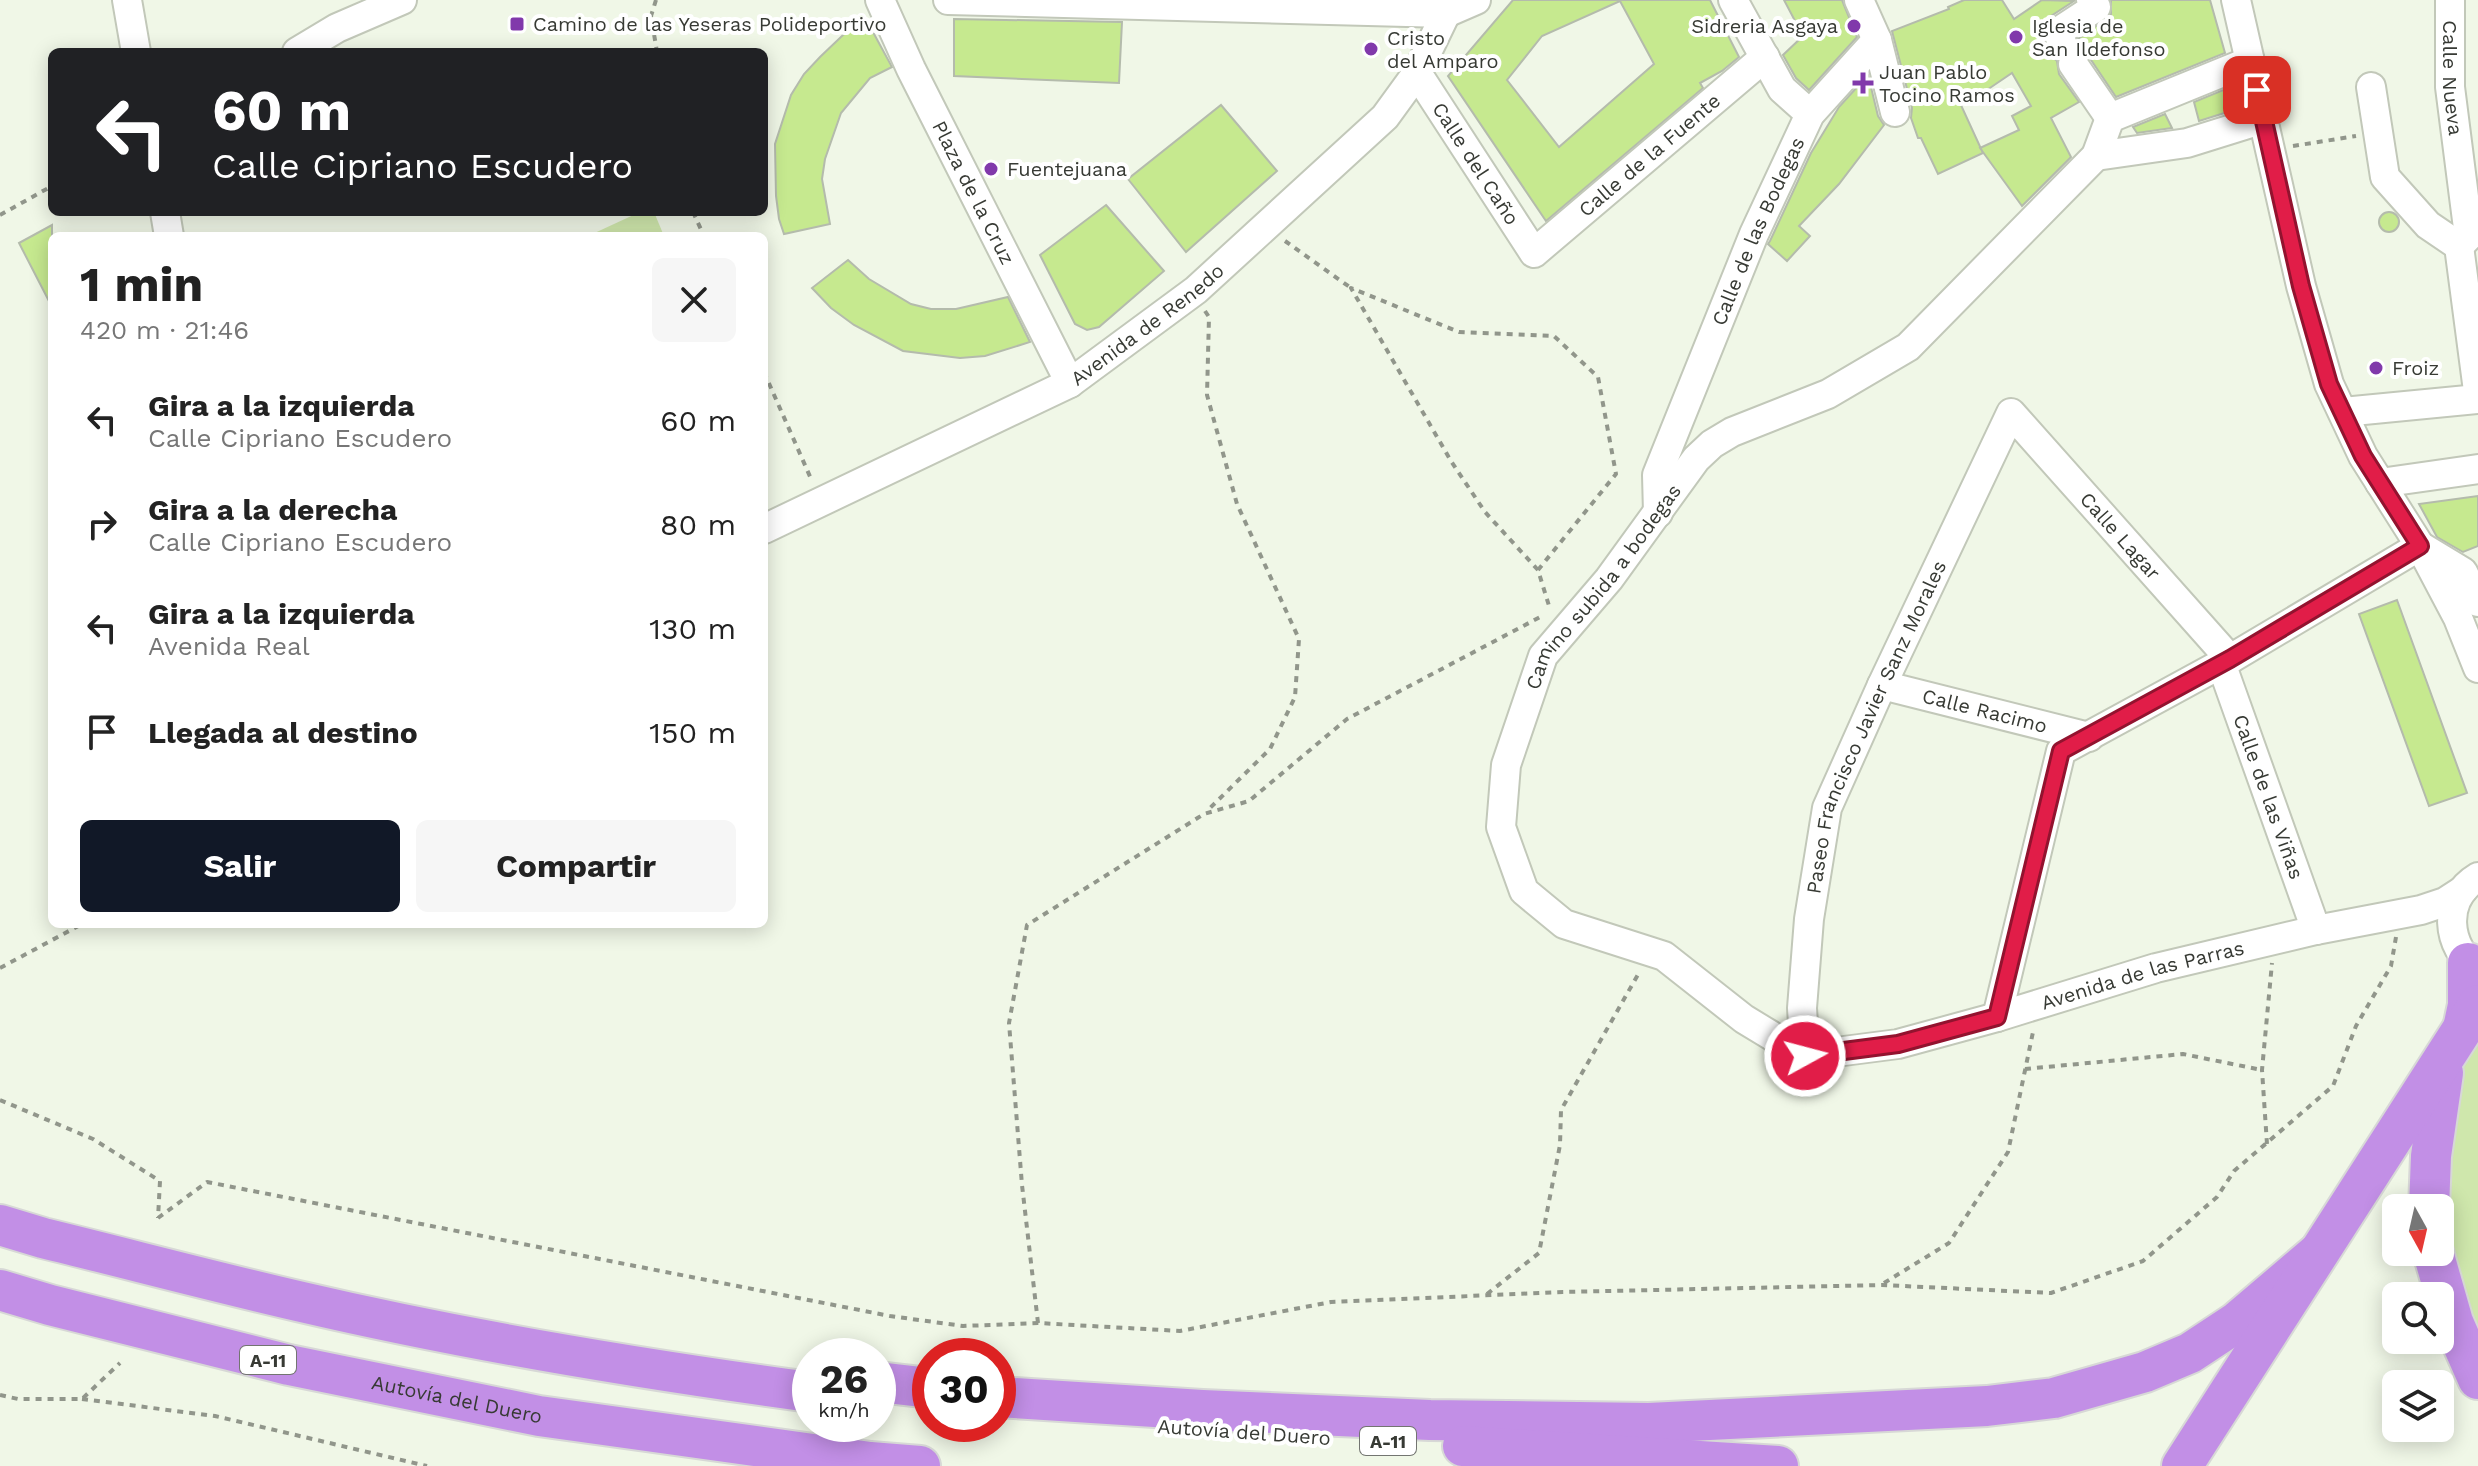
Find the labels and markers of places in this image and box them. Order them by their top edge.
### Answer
place label: Camino de las Yeseras Polideportivo [533,12,886,36]
place label: Sidreria Asgaya [1691,14,1838,38]
place label: Iglesia de San Ildefonso [2032,14,2166,61]
marker: Camino de las Yeseras Polideportivo [508,15,526,33]
marker: Sidreria Asgaya [1845,17,1863,35]
place label: Cristo del Amparo [1387,26,1498,73]
marker: Iglesia de San Ildefonso [2007,28,2025,46]
marker: Cristo del Amparo [1362,40,1380,58]
pin [2223,56,2291,124]
place label: Juan Pablo Tocino Ramos [1879,60,2015,107]
marker: Juan Pablo Tocino Ramos [1854,74,1872,92]
place label: Fuentejuana [1007,157,1127,181]
marker: Fuentejuana [982,160,1000,178]
place label: Froiz [2392,356,2439,380]
marker: Froiz [2367,359,2385,377]

